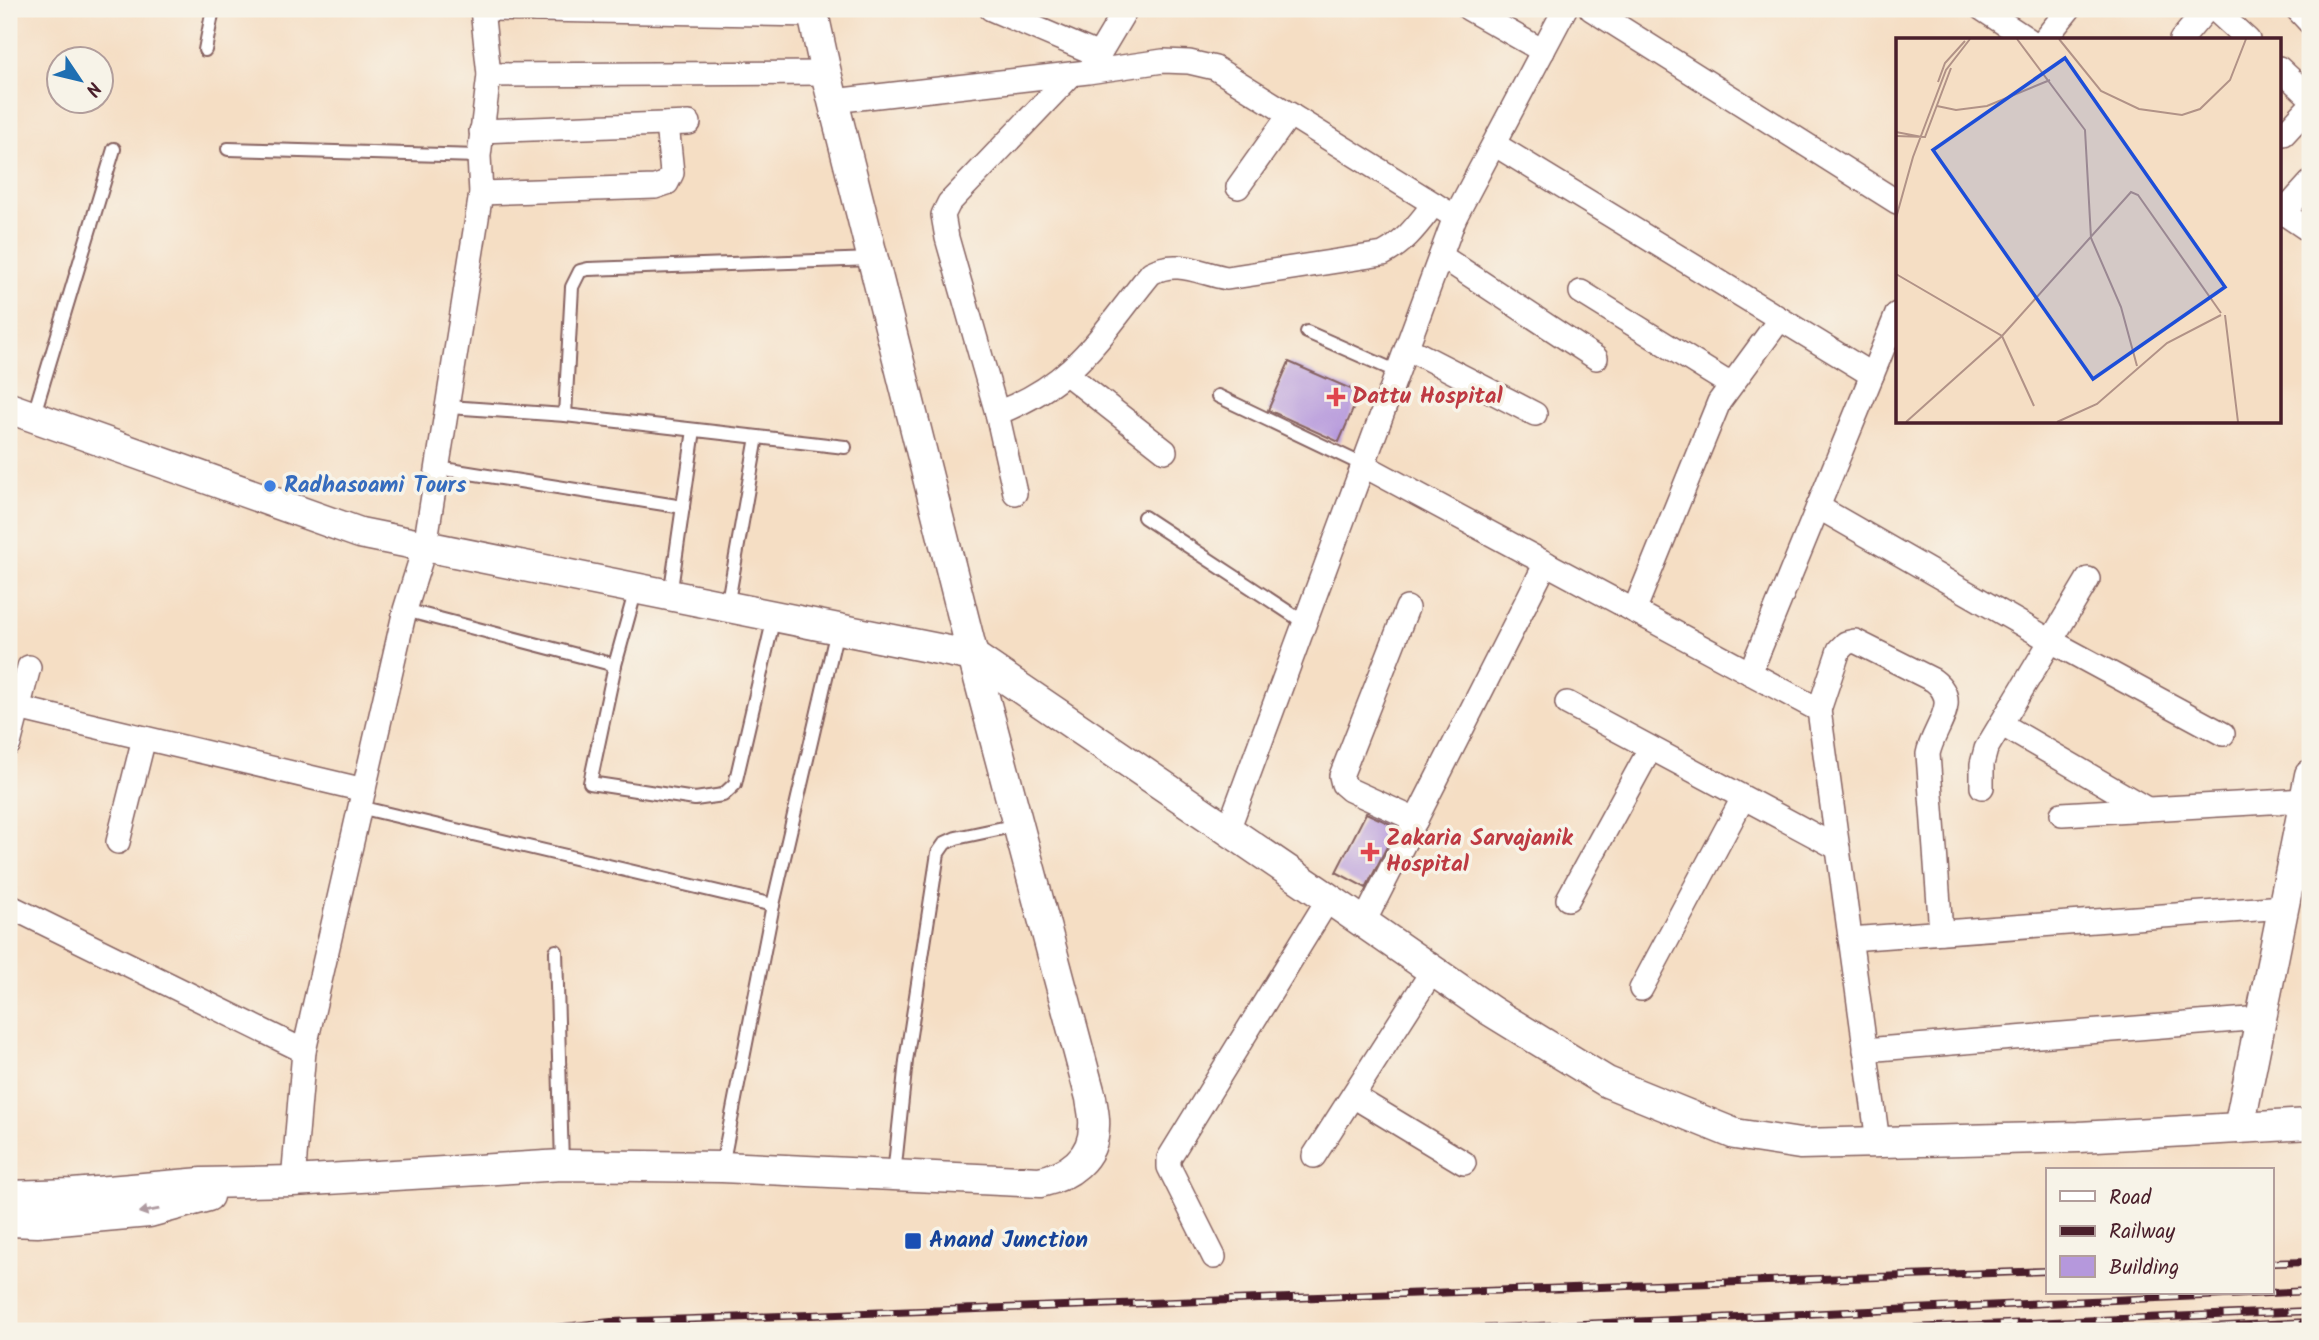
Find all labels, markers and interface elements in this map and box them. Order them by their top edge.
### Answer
inset map [1896,38,2280,424]
north arrow [46,46,116,116]
text: N [77,75,108,102]
place label: Dattu Hospital [1352,379,1503,415]
marker: Dattu Hospital [1326,387,1346,407]
place label: Radhasoami Tours [284,468,467,504]
marker: Radhasoami Tours [262,478,278,494]
place label: Zakaria Sarvajanik Hospital [1386,821,1573,883]
marker: Zakaria Sarvajanik Hospital [1360,842,1380,862]
legend [2046,1168,2274,1294]
text: Road [2109,1182,2152,1215]
one-way arrow [138,1206,160,1217]
text: Railway [2109,1216,2175,1249]
place label: Anand Junction [929,1223,1088,1259]
marker: Anand Junction [903,1231,923,1251]
text: Building [2109,1252,2179,1285]

